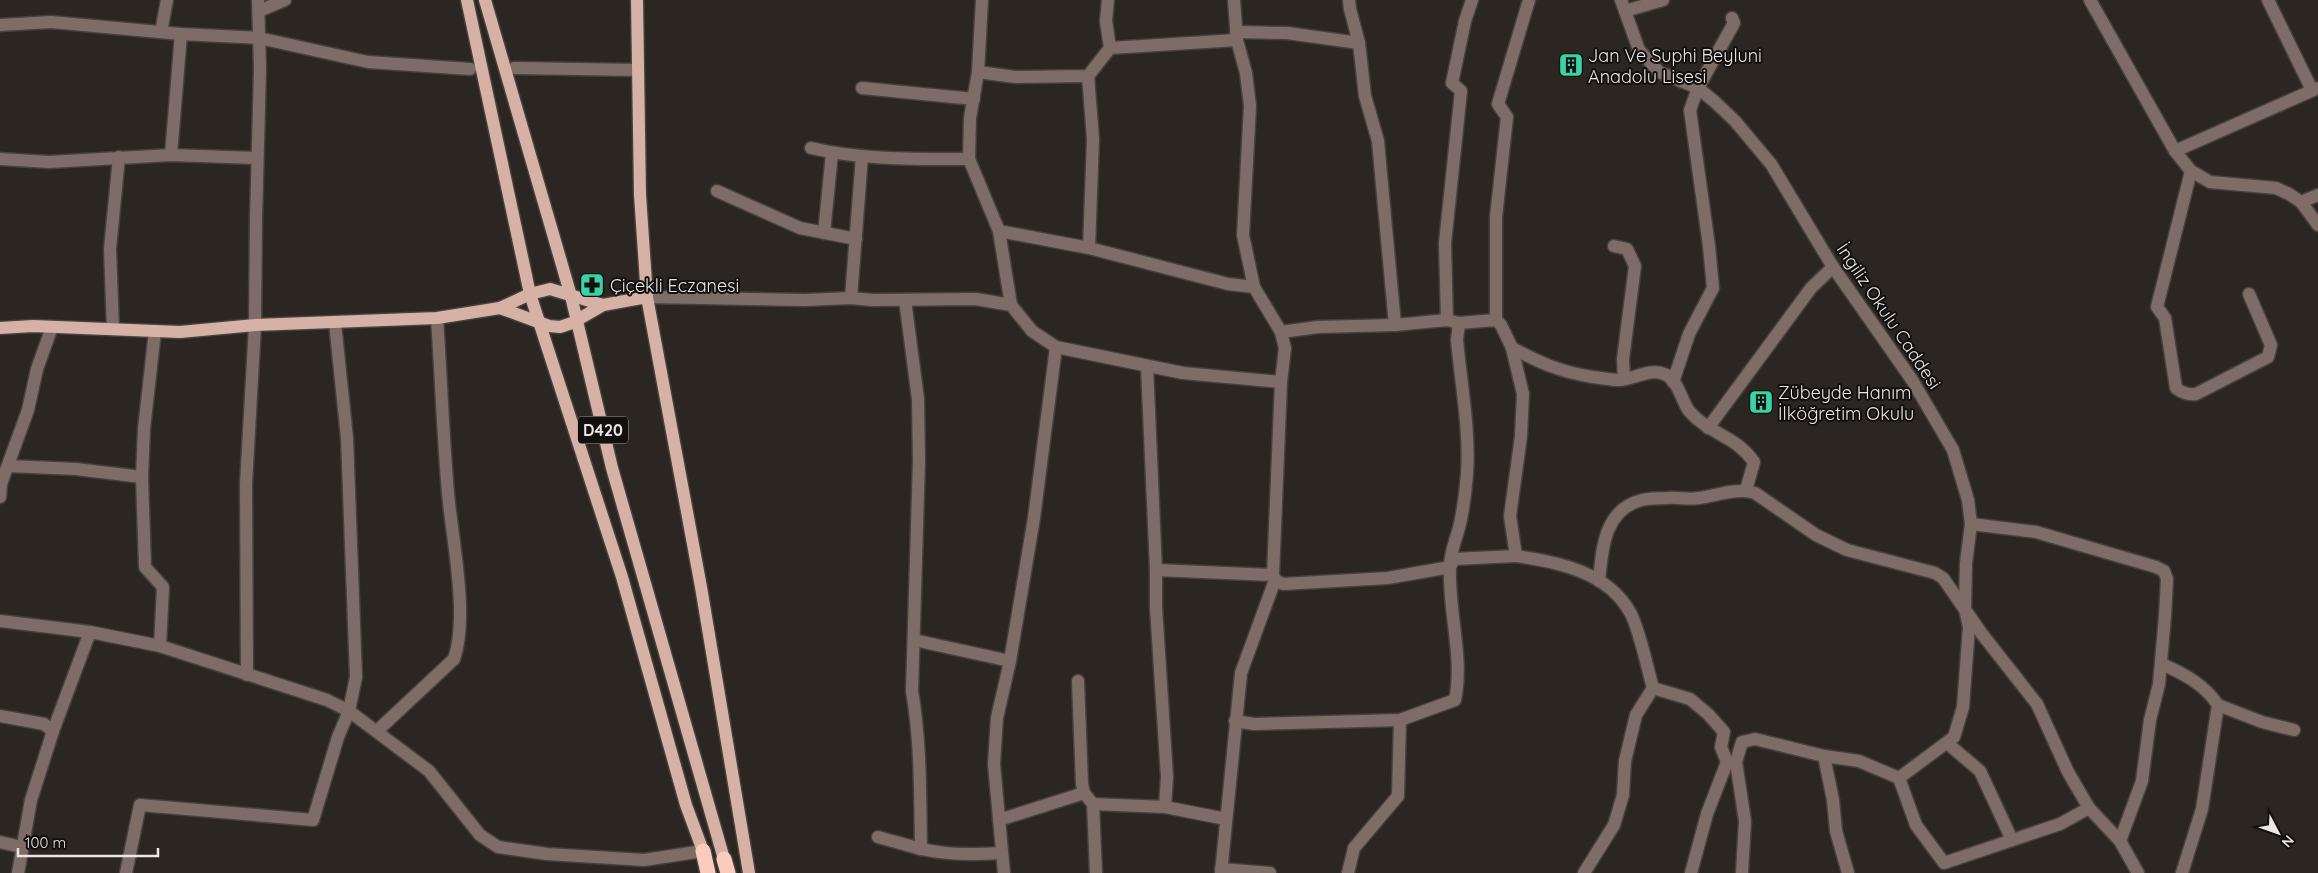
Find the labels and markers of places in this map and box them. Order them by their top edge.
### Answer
place label: Jan Ve Suphi Beyluni Anadolu Lisesi [1588,44,1762,88]
building icon: Jan Ve Suphi Beyluni Anadolu Lisesi [1558,52,1584,78]
pharmacy icon: Çiçekli Eczanesi [579,272,605,298]
place label: Çiçekli Eczanesi [610,274,739,297]
place label: Zübeyde Hanım İlköğretim Okulu [1778,381,1914,425]
building icon: Zübeyde Hanım İlköğretim Okulu [1748,389,1774,415]

